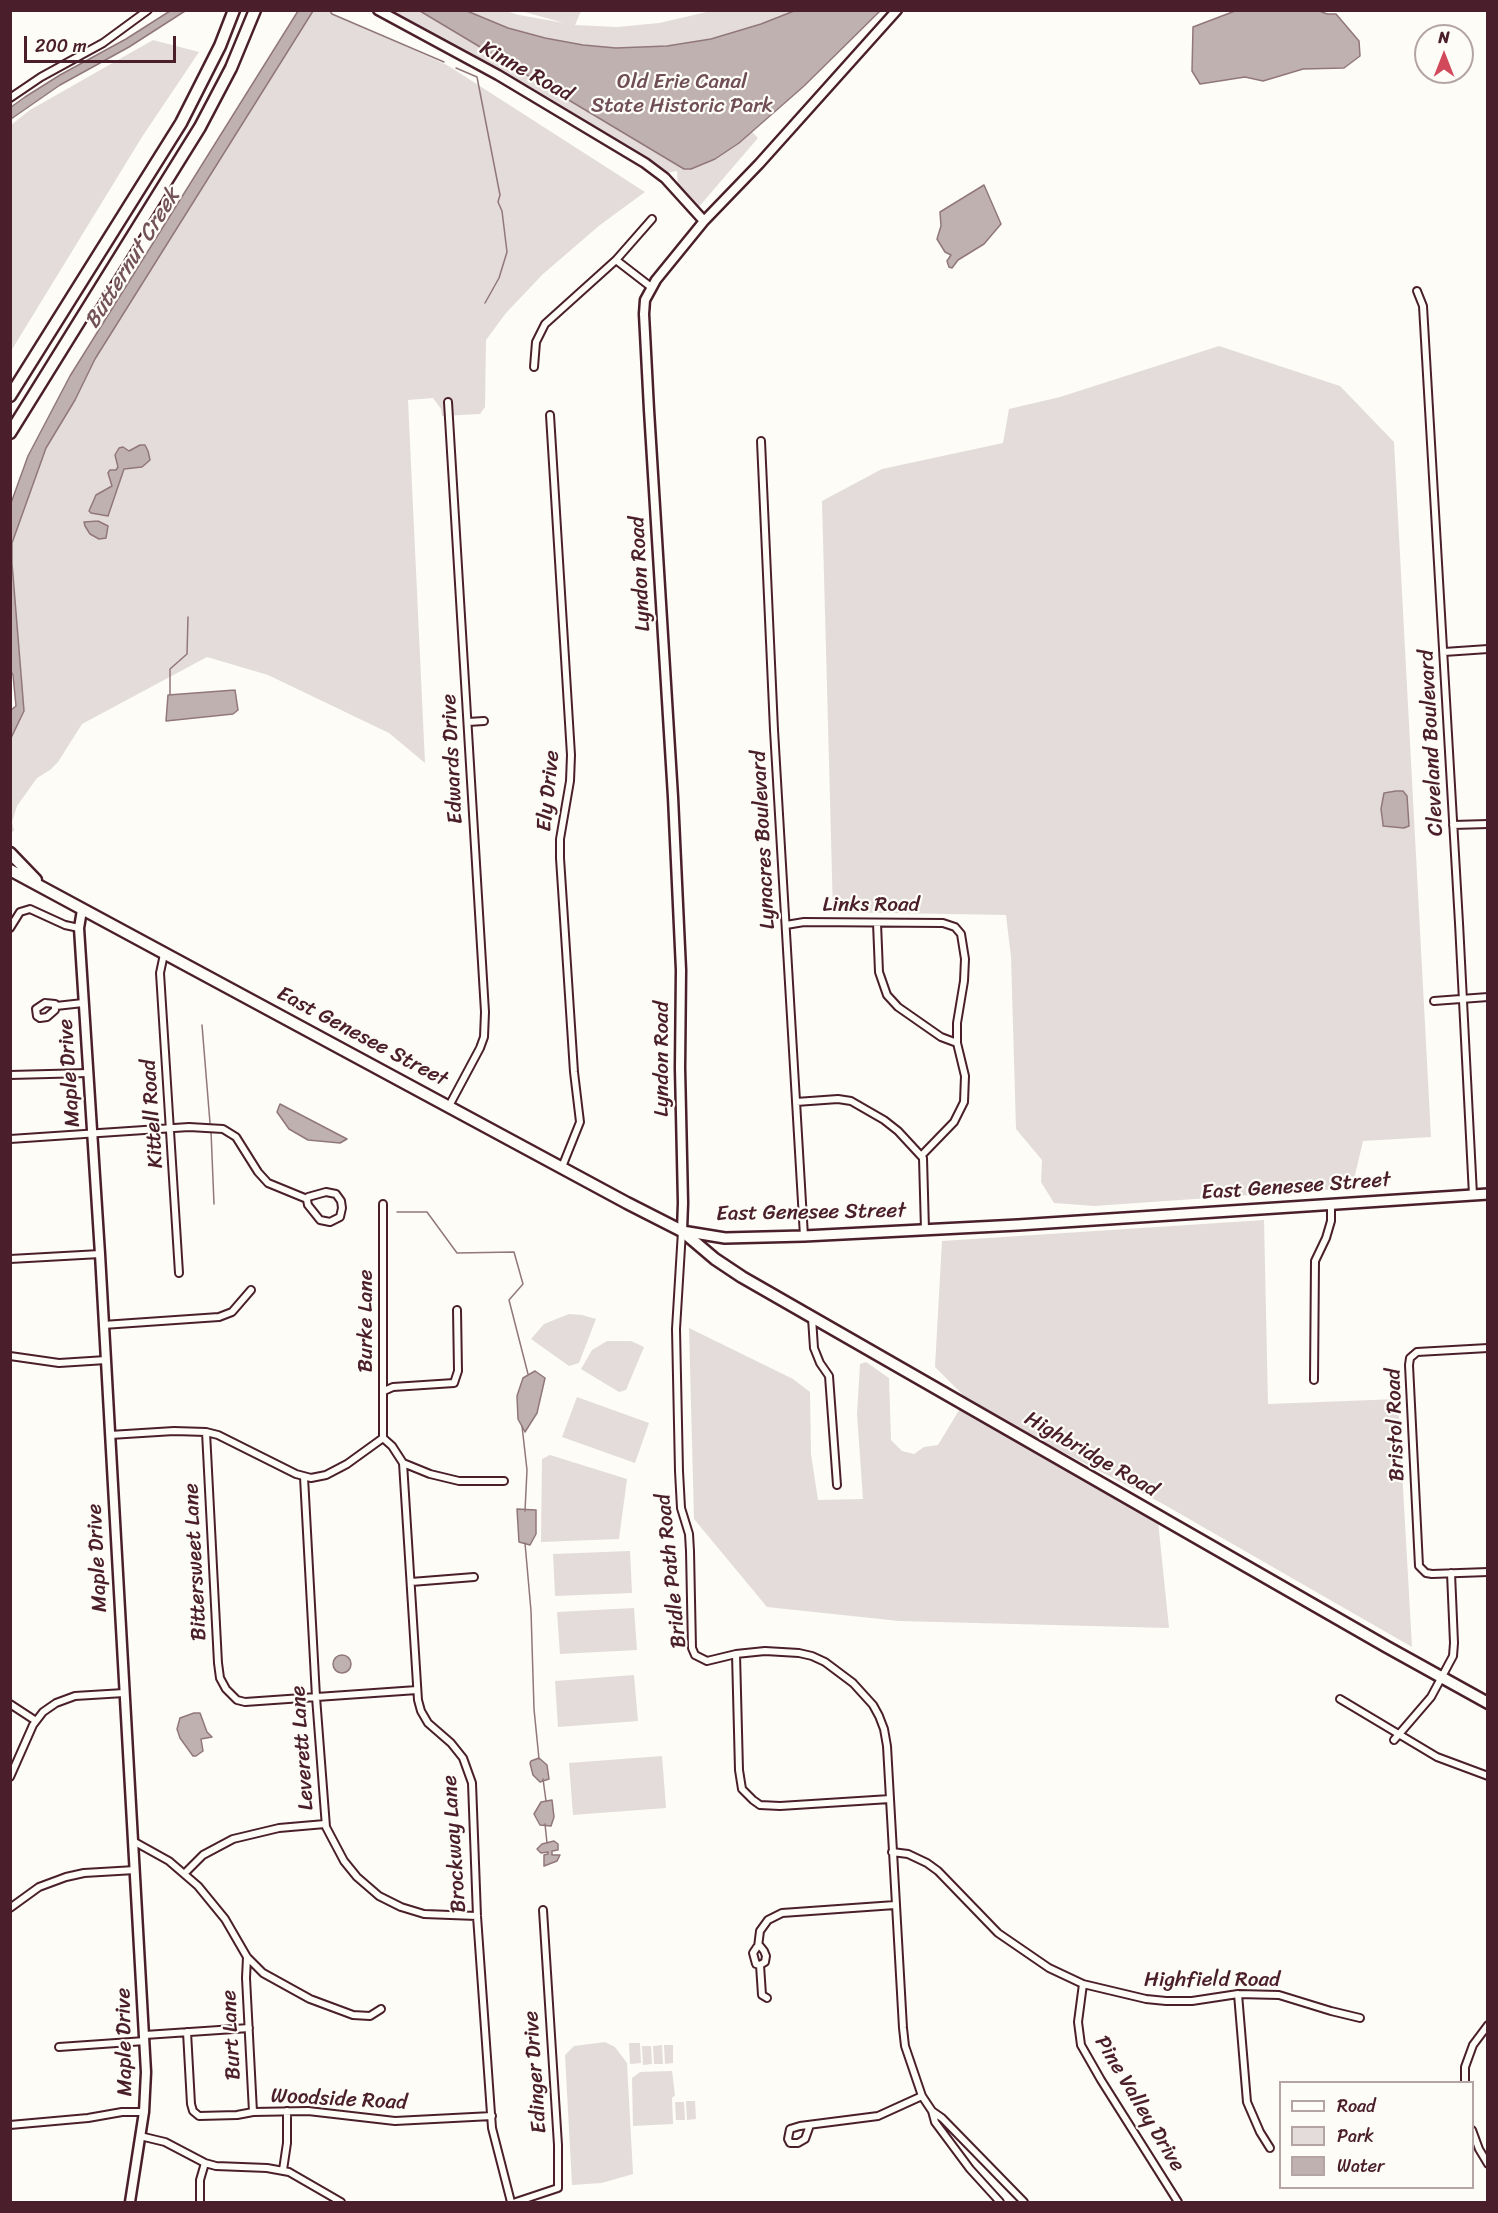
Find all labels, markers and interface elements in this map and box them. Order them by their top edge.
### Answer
text: N [1438,23,1450,52]
scale bar [27,24,178,62]
north arrow [1414,24,1474,84]
text: 200 m [35,30,87,62]
street label: Kinne Road [475,36,577,108]
park label: Old Erie Canal State Historic Park [591,70,773,120]
water label: Butternut Creek [80,184,186,334]
street label: Lyndon Road [625,516,657,632]
street label: Cleveland Boulevard [1415,649,1449,837]
street label: Edwards Drive [437,693,469,825]
street label: Ely Drive [532,749,566,833]
street label: Lynacres Boulevard [747,750,781,930]
street label: Links Road [822,893,920,919]
street label: East Genesee Street [272,981,452,1093]
street label: Lyndon Road [650,1001,676,1117]
street label: Maple Drive [54,1018,86,1128]
street label: Kittell Road [137,1059,169,1169]
street label: East Genesee Street [1201,1168,1391,1206]
street label: East Genesee Street [716,1199,906,1227]
street label: Burke Lane [354,1270,380,1372]
street label: Bristol Road [1381,1368,1411,1482]
street label: Highbridge Road [1020,1407,1162,1503]
street label: Bittersweet Lane [179,1483,213,1641]
street label: Bridle Path Road [651,1493,693,1649]
street label: Maple Drive [83,1503,113,1613]
street label: Leverett Lane [286,1685,320,1811]
street label: Brockway Lane [438,1774,472,1914]
street label: Highfield Road [1144,1968,1280,1994]
street label: Maple Drive [111,1988,139,2096]
street label: Burt Lane [217,1989,247,2081]
street label: Edinger Drive [519,2010,553,2134]
street label: Pine Valley Drive [1089,2031,1189,2177]
legend [1279,2081,1474,2189]
street label: Woodside Road [270,2084,408,2116]
text: Road [1337,2090,1376,2122]
text: Park [1337,2120,1374,2152]
text: Water [1337,2150,1384,2182]

